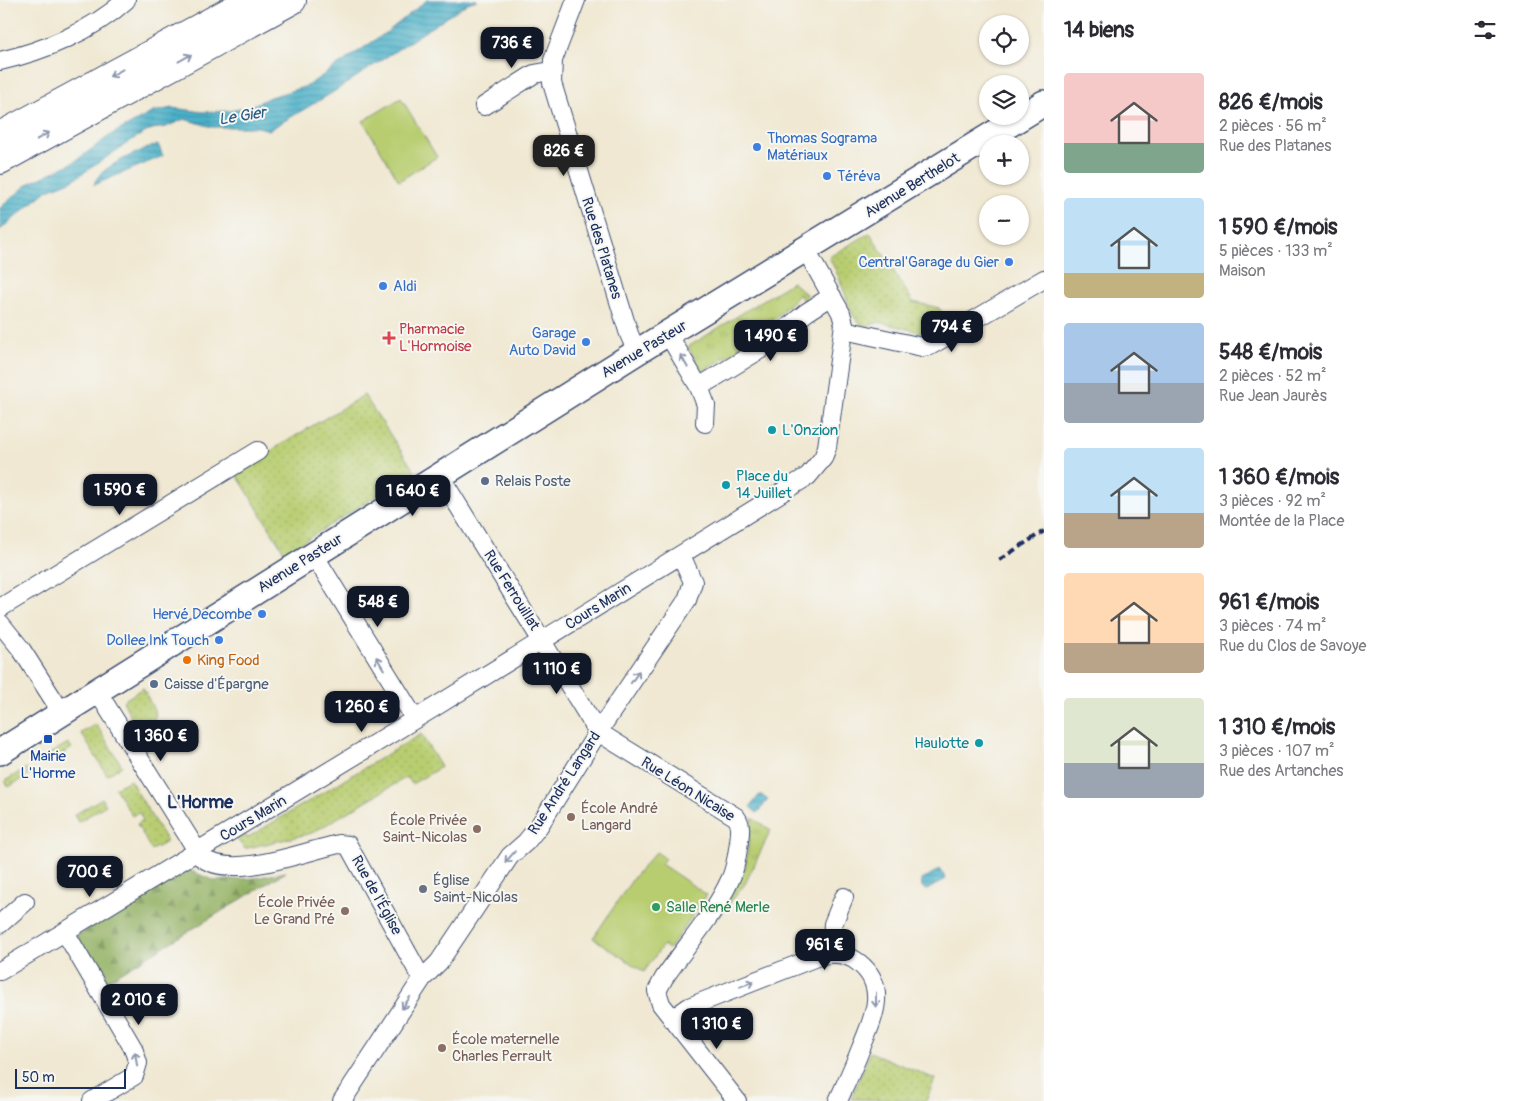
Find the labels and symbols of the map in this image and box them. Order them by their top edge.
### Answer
pin: 736 € [477,27,547,69]
one-way arrow [178,53,192,63]
one-way arrow [109,69,124,79]
water label: Le Gier [217,102,269,130]
place label: Thomas Sograma Matériaux [767,129,877,165]
one-way arrow [35,131,49,141]
pin: 826 € [529,134,599,177]
marker: Thomas Sograma Matériaux [751,141,763,153]
street label: Avenue Berthelot [861,148,964,222]
place label: Téréva [837,167,880,186]
marker: Téréva [821,170,833,182]
street label: Rue des Platanes [577,195,626,302]
place label: Central'Garage du Gier [858,253,1000,272]
marker: Central'Garage du Gier [1003,256,1015,268]
place label: Aldi [393,277,417,296]
marker: Aldi [377,280,389,292]
pin: 794 € [917,310,987,353]
street label: Avenue Pasteur [598,316,691,383]
place label: Pharmacie L'Hormoise [399,320,472,356]
pin: 1 490 € [725,320,817,362]
place label: Garage Auto David [509,324,577,360]
marker: Pharmacie L'Hormoise [383,332,395,344]
marker: Garage Auto David [580,336,592,348]
one-way arrow [678,354,688,368]
place label: L'Onzion [782,421,838,440]
marker: L'Onzion [766,424,778,436]
place label: Place du 14 Juillet [736,467,793,503]
place label: Relais Poste [495,472,571,491]
pin: 1 590 € [74,474,166,516]
pin: 1 640 € [367,474,459,517]
marker: Relais Poste [479,475,491,487]
marker: Place du 14 Juillet [720,479,732,491]
street label: Avenue Pasteur [254,529,347,597]
street label: Rue Ferrouillat [479,547,544,635]
street label: Cours Marin [562,579,635,634]
pin: 548 € [343,586,413,628]
place label: Hervé Decombe [152,605,253,624]
marker: Hervé Decombe [256,608,268,620]
place label: Dollee Ink Touch [106,631,209,650]
marker: Dollee Ink Touch [213,634,225,646]
place label: King Food [197,651,260,670]
pin: 1 110 € [511,652,603,695]
marker: King Food [181,654,193,666]
one-way arrow [375,656,385,670]
one-way arrow [630,670,640,684]
place label: Caisse d'Épargne [164,675,269,694]
marker: Caisse d'Épargne [148,678,160,690]
pin: 1 260 € [316,690,408,733]
pin: 1 360 € [115,720,207,762]
street label: Rue André Langard [524,728,605,839]
marker: Mairie L'Horme [42,733,54,745]
place label: Haulotte [914,734,970,753]
marker: Haulotte [973,737,985,749]
place label: Mairie L'Horme [20,747,76,783]
street label: Rue Léon Nicaise [637,753,739,826]
district label: L'Horme [167,791,234,814]
street label: Cours Marin [217,791,290,846]
place label: École André Langard [581,799,658,835]
place label: École Privée Saint-Nicolas [382,811,468,847]
marker: École André Langard [565,811,577,823]
marker: École Privée Saint-Nicolas [471,823,483,835]
one-way arrow [504,851,516,864]
street label: Rue de l'Église [347,852,406,939]
pin: 700 € [55,856,125,898]
place label: Église Saint-Nicolas [433,871,518,907]
marker: Église Saint-Nicolas [417,883,429,895]
place label: École Privée Le Grand Pré [254,893,336,929]
place label: Salle René Merle [666,898,770,917]
marker: Salle René Merle [650,901,662,913]
marker: École Privée Le Grand Pré [339,905,351,917]
pin: 961 € [790,928,860,971]
one-way arrow [739,979,754,988]
pin: 2 010 € [93,984,185,1026]
one-way arrow [871,991,881,1007]
one-way arrow [401,996,411,1010]
pin: 1 310 € [671,1008,763,1050]
place label: École maternelle Charles Perrault [452,1030,560,1066]
marker: École maternelle Charles Perrault [436,1042,448,1054]
one-way arrow [130,1052,140,1068]
scale bar [15,1066,126,1089]

